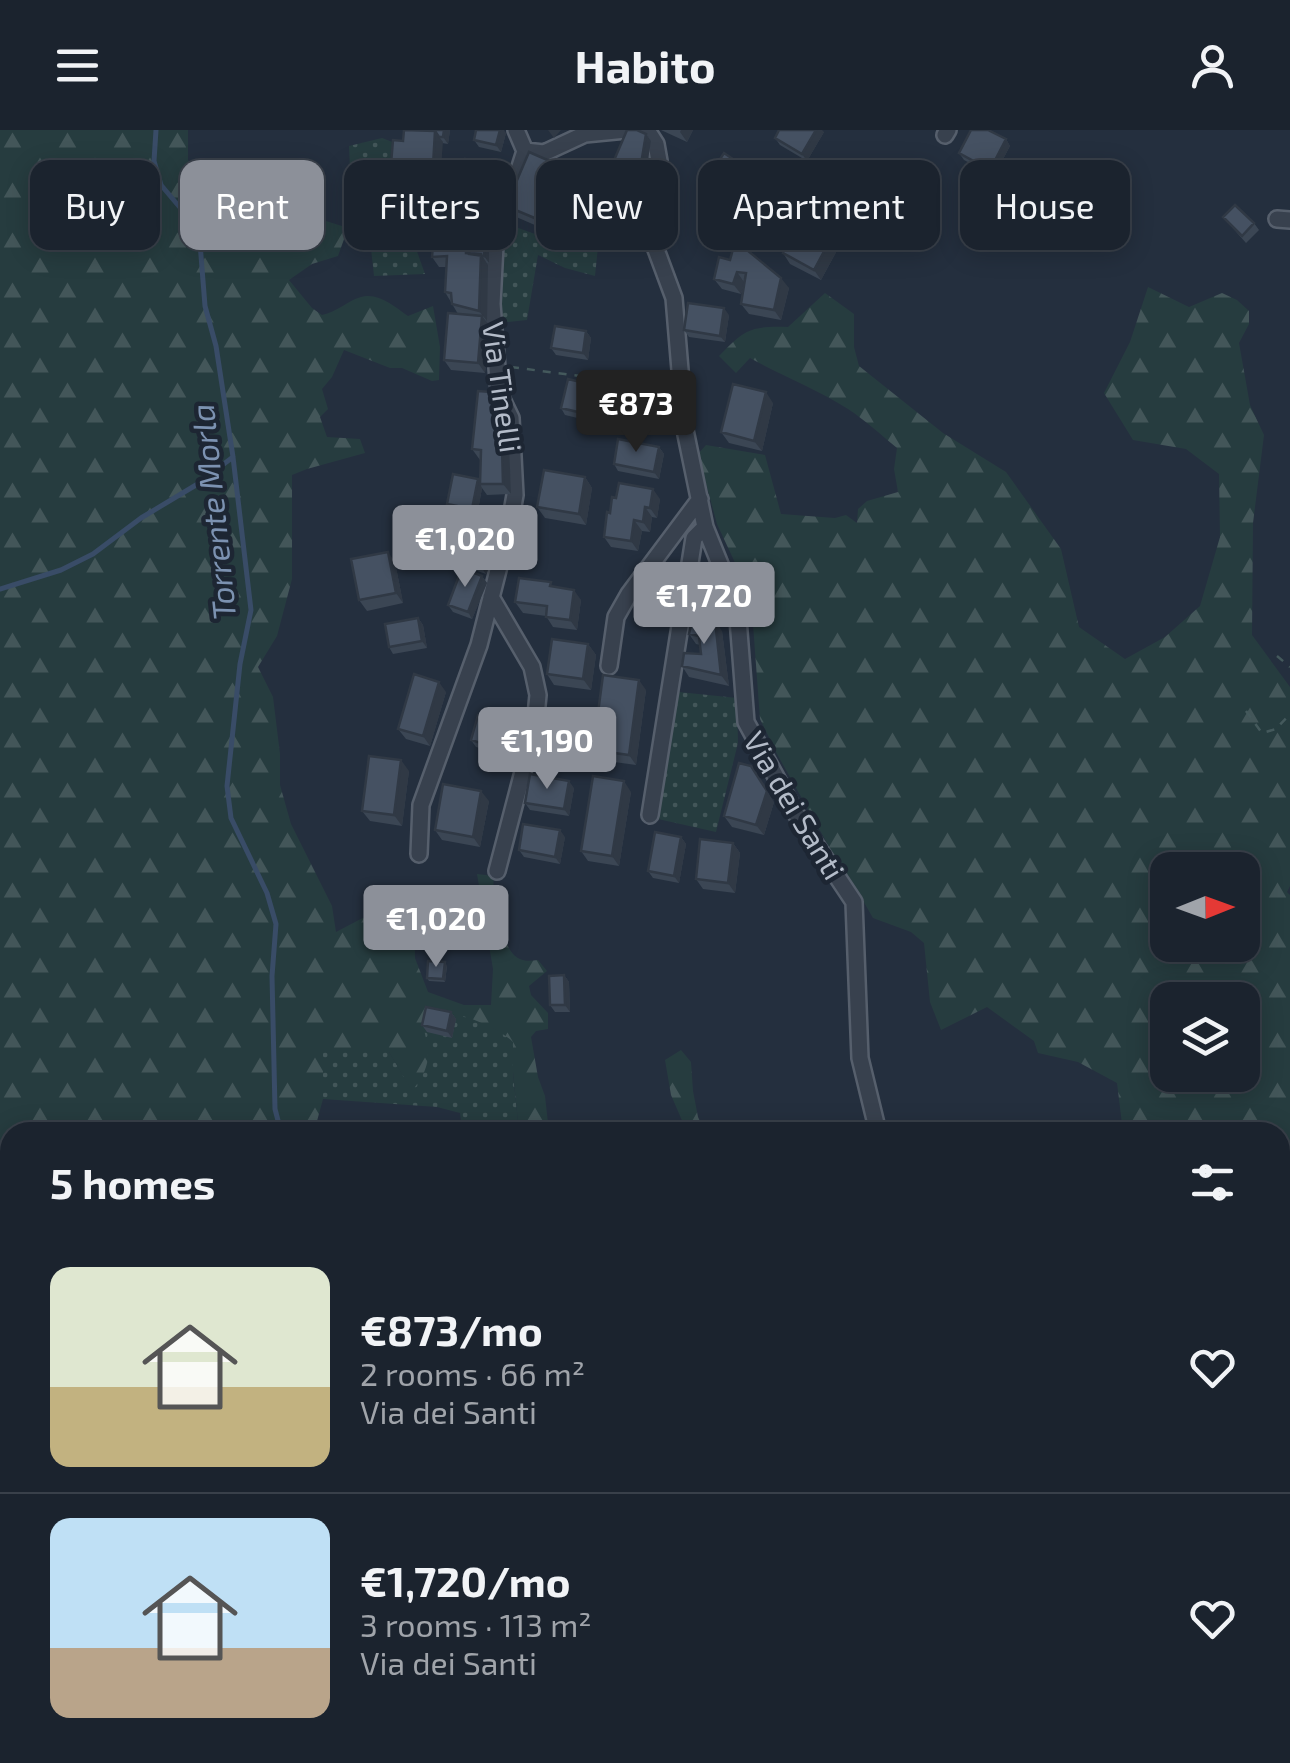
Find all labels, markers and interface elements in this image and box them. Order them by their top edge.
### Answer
icon: menu [50,38,105,93]
text: Habito [575,38,715,92]
icon: person [1185,38,1240,93]
chip: Buy [30,160,160,250]
chip: Rent [180,160,324,250]
chip: Filters [344,160,516,250]
chip: New [536,160,678,250]
chip: Apartment [698,160,940,250]
chip: House [960,160,1130,250]
street label: Via Tinelli [476,319,530,455]
pin: €873 [577,370,695,455]
text: €873 [598,383,674,421]
water label: Torrente Morla [182,402,242,622]
pin: €1,020 [384,505,546,590]
text: €1,020 [414,518,516,556]
pin: €1,720 [623,562,785,647]
text: €1,720 [656,575,752,613]
pin: €1,190 [466,707,628,792]
text: €1,190 [500,720,594,758]
street label: Via dei Santi [737,725,853,885]
north arrow [1150,852,1260,962]
map controls [1150,852,1260,1092]
pin: €1,020 [355,885,517,970]
text: €1,020 [385,898,487,936]
button: layers [1150,982,1260,1092]
icon: filters [1185,1155,1240,1210]
text: 5 homes [50,1157,215,1207]
text: €873/mo [360,1304,543,1354]
icon: home [130,1307,250,1427]
icon: heart [1185,1340,1240,1395]
text: 2 rooms · 66 m² [360,1354,585,1392]
text: Via dei Santi [360,1392,537,1430]
text: €1,720/mo [360,1555,571,1605]
icon: home [130,1558,250,1678]
icon: heart [1185,1591,1240,1646]
text: 3 rooms · 113 m² [360,1605,592,1643]
text: Via dei Santi [360,1643,537,1681]

